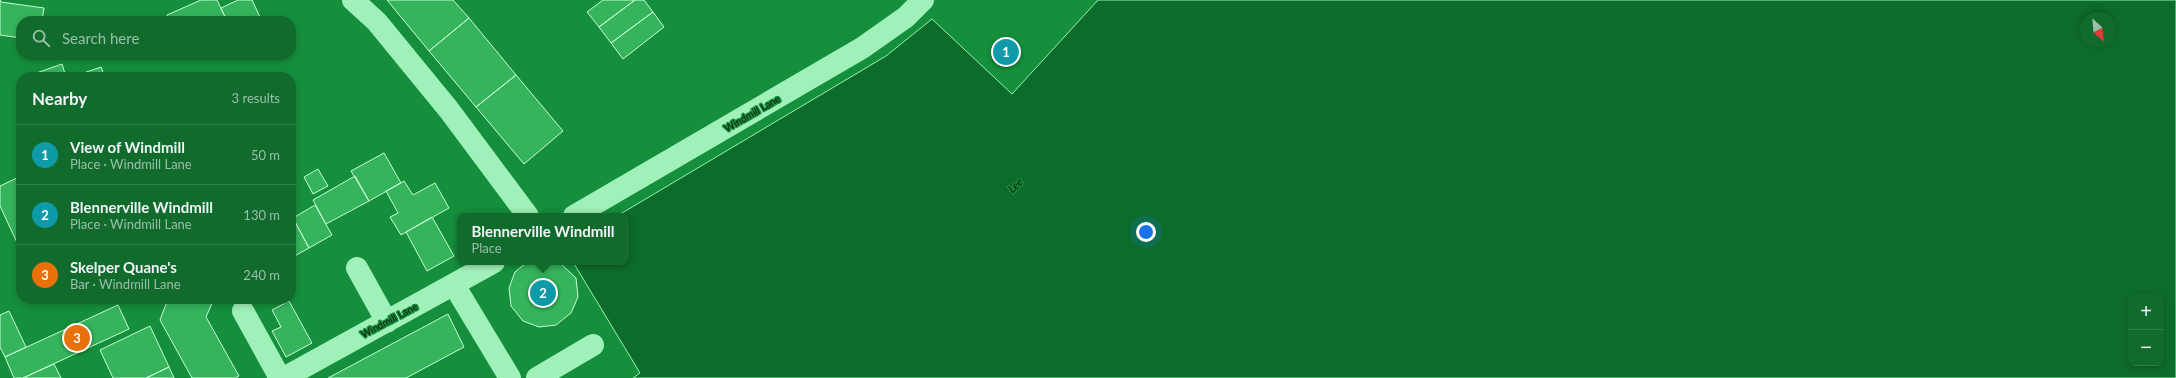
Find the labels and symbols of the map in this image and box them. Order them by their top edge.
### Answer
north arrow [2080,12,2116,48]
pin: 1 [993,37,1019,67]
street label: Windmill Lane [722,92,782,134]
water label: Lee [1005,175,1025,195]
your location [1136,222,1156,242]
pin: 2 [530,278,556,308]
street label: Windmill Lane [358,300,420,340]
pin: 3 [64,323,90,353]

